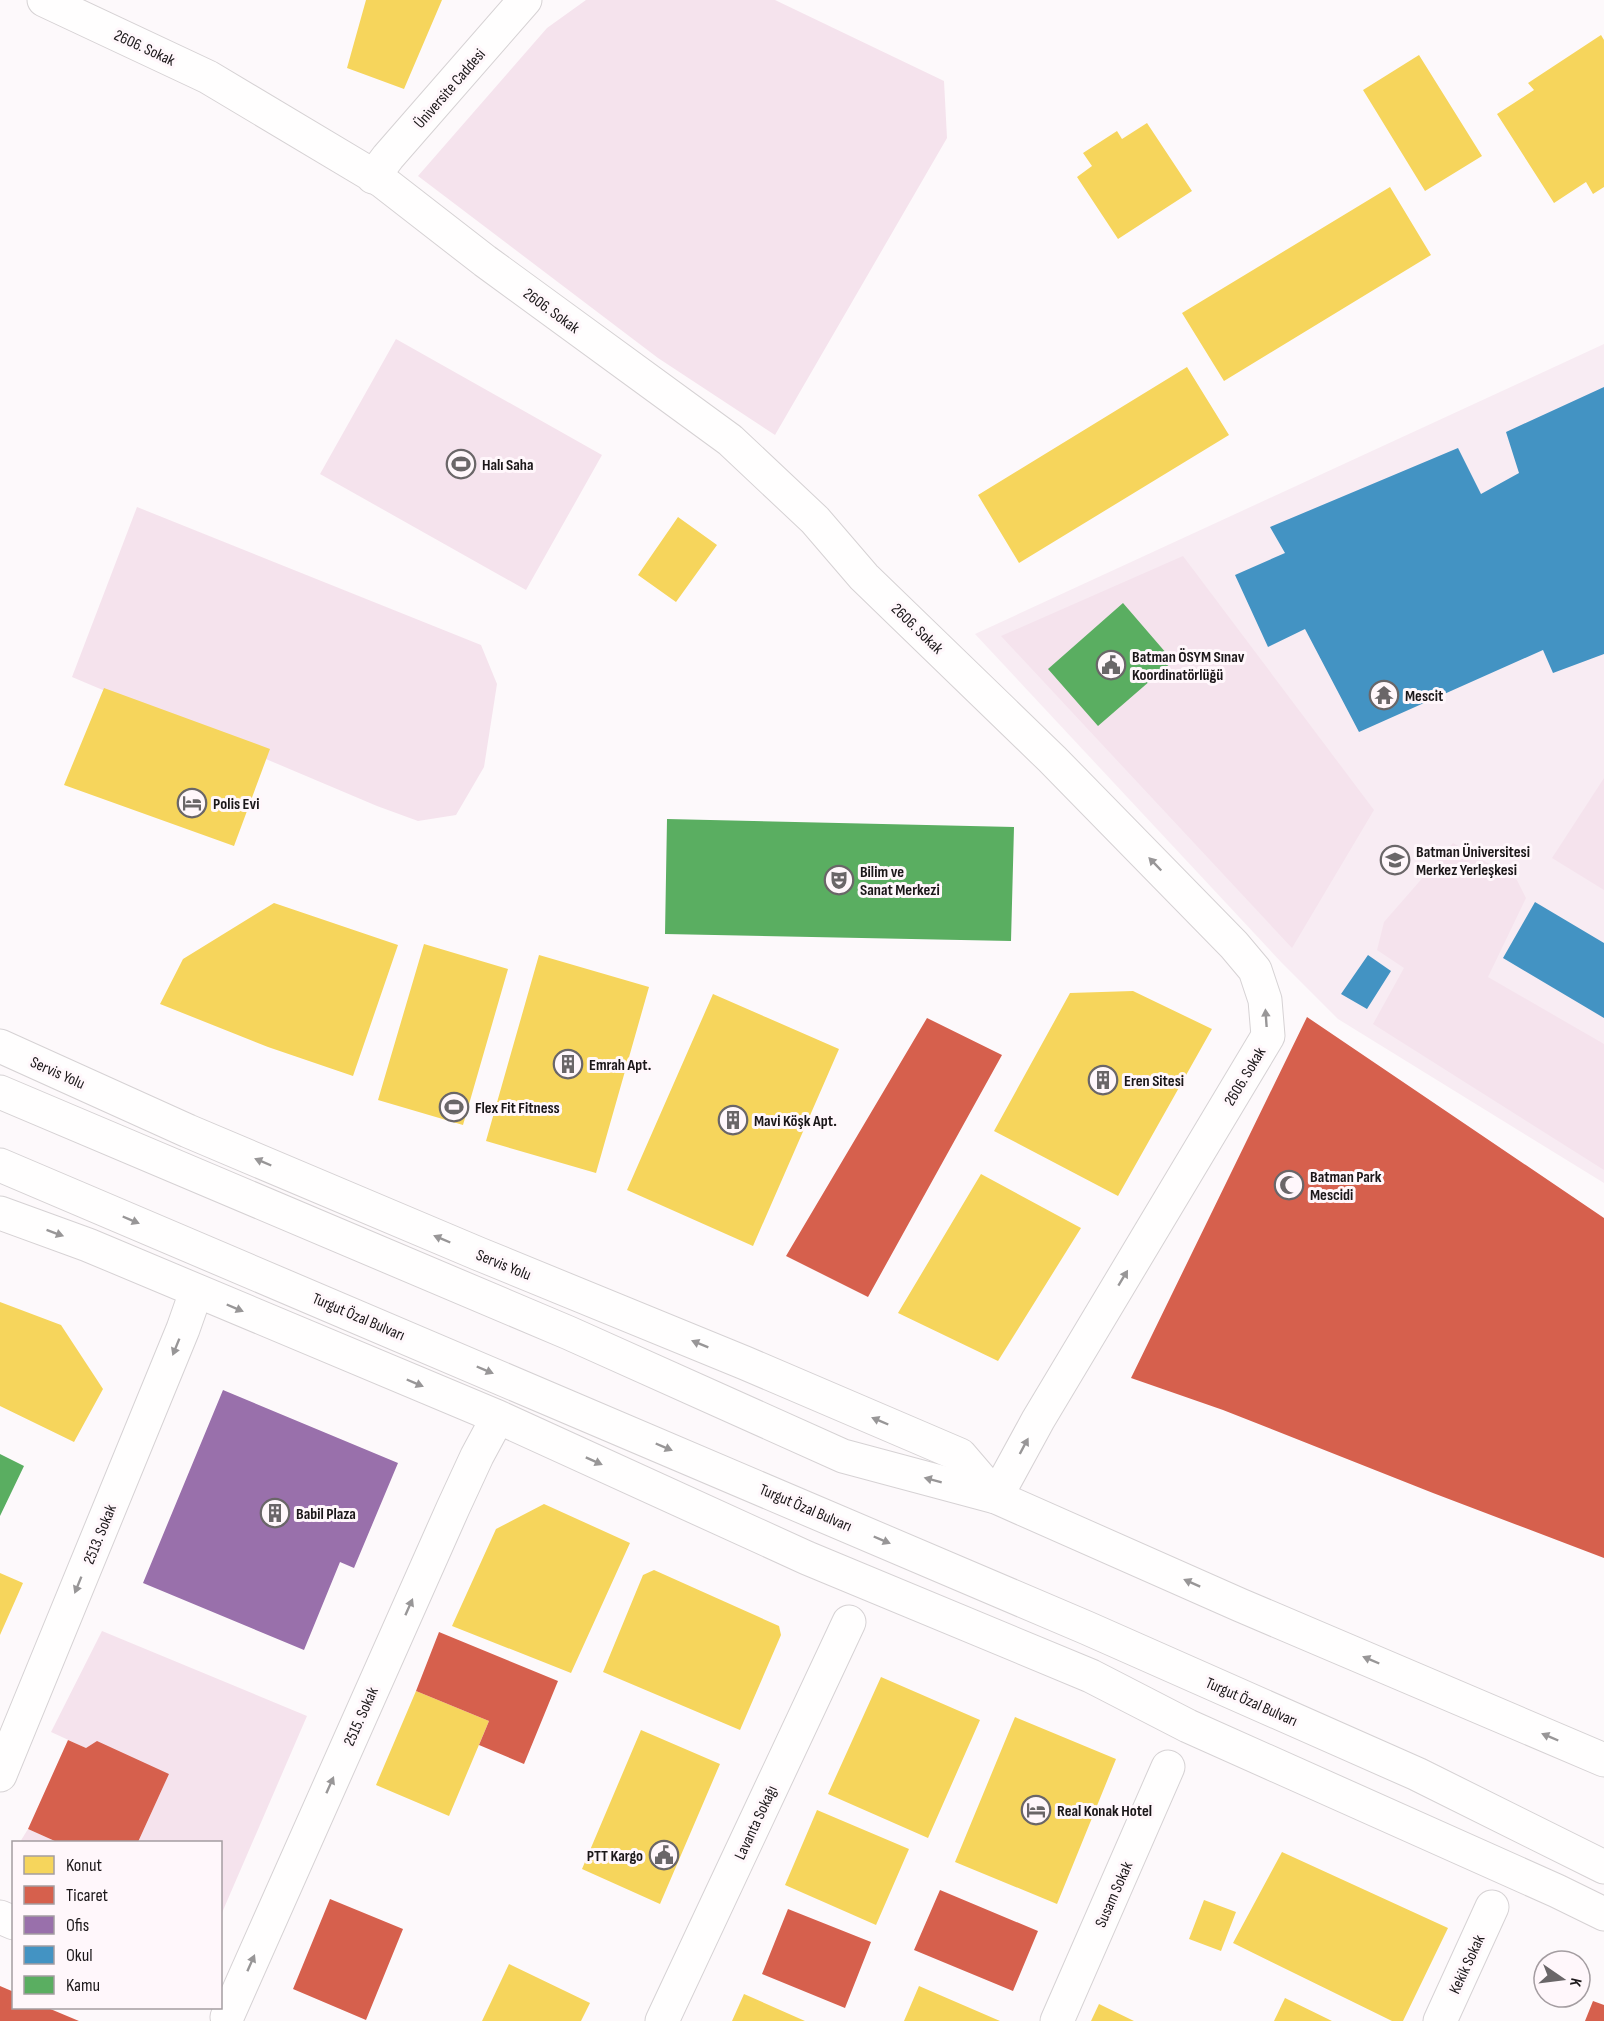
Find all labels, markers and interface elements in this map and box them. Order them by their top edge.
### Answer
street label: 2606. Sokak [111,26,178,71]
street label: Üniversite Caddesi [410,45,490,133]
street label: 2606. Sokak [519,284,583,338]
sports icon: Halı Saha [445,448,477,480]
place label: Halı Saha [482,456,534,475]
street label: 2606. Sokak [887,600,947,658]
place label: Batman ÖSYM Sınav Koordinatörlüğü [1132,648,1245,685]
public building icon: Batman ÖSYM Sınav Koordinatörlüğü [1095,649,1127,681]
temple icon: Mescit [1368,679,1400,711]
place label: Mescit [1405,687,1443,706]
hotel icon: Polis Evi [176,787,208,819]
place label: Polis Evi [213,795,259,814]
place label: Batman Üniversitesi Merkez Yerleşkesi [1416,843,1530,880]
school or university icon: Batman Üniversitesi Merkez Yerleşkesi [1379,844,1411,876]
one-way arrow [1148,857,1162,872]
place label: Bilim ve Sanat Merkezi [860,863,940,900]
theatre icon: Bilim ve Sanat Merkezi [823,864,855,896]
one-way arrow [1262,1008,1271,1027]
street label: 2606. Sokak [1220,1044,1270,1109]
building icon: Emrah Apt. [552,1048,584,1080]
street label: Servis Yolu [27,1053,88,1094]
place label: Emrah Apt. [589,1056,651,1075]
building icon: Eren Sitesi [1087,1064,1119,1096]
place label: Eren Sitesi [1124,1072,1184,1091]
sports icon: Flex Fit Fitness [438,1091,470,1123]
place label: Flex Fit Fitness [475,1099,560,1118]
building icon: Mavi Köşk Apt. [717,1104,749,1136]
place label: Mavi Köşk Apt. [754,1112,837,1131]
one-way arrow [254,1158,271,1167]
place label: Batman Park Mescidi [1310,1168,1382,1205]
mosque icon: Batman Park Mescidi [1273,1169,1305,1201]
one-way arrow [123,1215,141,1225]
one-way arrow [46,1229,64,1238]
one-way arrow [434,1234,451,1243]
street label: Servis Yolu [473,1246,534,1285]
one-way arrow [1118,1269,1128,1286]
street label: Turgut Özal Bulvarı [309,1289,407,1345]
one-way arrow [226,1304,244,1313]
one-way arrow [171,1338,181,1356]
one-way arrow [691,1339,709,1349]
one-way arrow [476,1366,494,1375]
one-way arrow [406,1379,424,1388]
one-way arrow [870,1416,888,1426]
one-way arrow [1019,1437,1029,1454]
one-way arrow [656,1442,674,1452]
one-way arrow [585,1456,602,1465]
one-way arrow [924,1475,942,1484]
street label: Turgut Özal Bulvarı [756,1480,854,1536]
building icon: Babil Plaza [259,1497,291,1529]
street label: 2513. Sokak [80,1502,121,1567]
place label: Babil Plaza [296,1505,356,1524]
one-way arrow [873,1536,891,1545]
one-way arrow [73,1577,83,1595]
one-way arrow [1183,1579,1200,1588]
one-way arrow [405,1598,414,1616]
one-way arrow [1361,1655,1379,1665]
street label: Turgut Özal Bulvarı [1203,1674,1300,1731]
street label: 2515. Sokak [340,1684,383,1749]
one-way arrow [1541,1732,1559,1742]
one-way arrow [325,1776,335,1794]
street label: Lavanta Sokağı [731,1783,782,1863]
hotel icon: Real Konak Hotel [1020,1794,1052,1826]
place label: Real Konak Hotel [1057,1802,1152,1821]
public building icon: PTT Kargo [648,1839,680,1871]
legend [12,1841,222,2009]
place label: PTT Kargo [587,1847,643,1866]
text: Konut [66,1855,103,1876]
street label: Susam Sokak [1091,1859,1137,1930]
text: Ticaret [66,1885,109,1906]
text: Ofis [66,1915,89,1936]
street label: Kekik Sokak [1445,1932,1489,1997]
text: Okul [66,1945,93,1966]
north arrow [1532,1949,1592,2009]
one-way arrow [246,1954,256,1972]
text: Kamu [66,1975,100,1996]
text: K [1565,1976,1585,1988]

